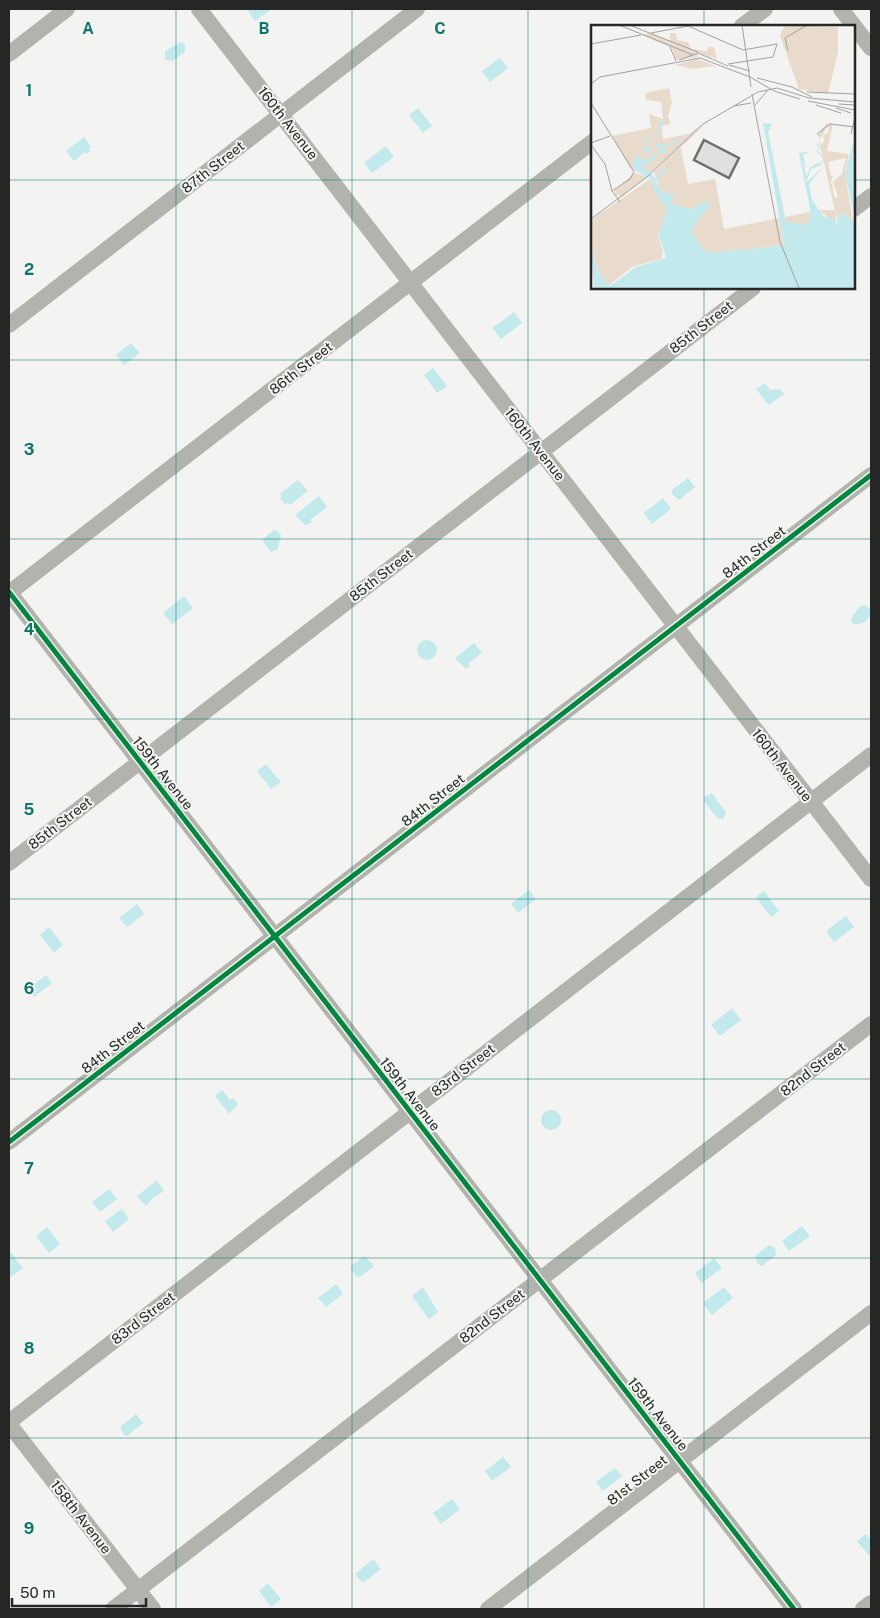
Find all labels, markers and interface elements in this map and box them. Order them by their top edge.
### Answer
text: A [82,19,94,38]
text: B [259,19,270,38]
text: C [434,19,446,38]
inset map [591,25,855,289]
text: 1 [26,81,32,100]
street label: 160th Avenue [255,83,321,163]
street label: 87th Street [179,138,247,196]
text: 2 [24,260,34,279]
street label: 85th Street [666,297,736,357]
street label: 86th Street [266,338,336,398]
street label: 160th Avenue [502,404,568,484]
text: 3 [24,440,34,459]
street label: 84th Street [719,522,789,582]
street label: 85th Street [346,545,416,605]
text: 4 [24,620,35,639]
street label: 160th Avenue [749,725,815,805]
street label: 159th Avenue [129,733,197,813]
street label: 84th Street [398,770,468,830]
street label: 85th Street [25,793,95,853]
text: 6 [24,979,34,998]
street label: 84th Street [78,1017,148,1077]
street label: 82nd Street [777,1039,849,1099]
street label: 83rd Street [428,1040,498,1100]
street label: 159th Avenue [376,1054,444,1134]
text: 7 [24,1159,34,1178]
street label: 82nd Street [456,1286,528,1346]
street label: 83rd Street [108,1288,178,1348]
text: 8 [24,1339,35,1358]
street label: 159th Avenue [624,1374,692,1454]
street label: 81st Street [604,1452,670,1508]
street label: 158th Avenue [47,1477,115,1557]
text: 9 [24,1519,34,1538]
scale bar [12,1576,146,1608]
text: 50 m [20,1584,55,1601]

